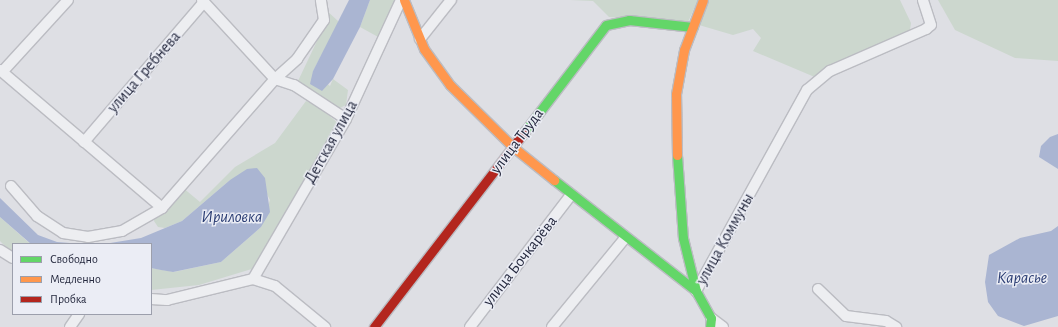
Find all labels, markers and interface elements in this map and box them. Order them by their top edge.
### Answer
street label: улица Гребнева [103,27,185,117]
street label: Детская улица [300,97,362,187]
street label: улица Труда [486,104,548,178]
street label: улица Коммуны [692,190,758,288]
water label: Ириловка [202,207,262,227]
street label: улица Бочкарёва [479,212,561,310]
legend [12,243,152,315]
text: Свободно [50,253,98,265]
water label: Карасье [997,268,1047,288]
text: Медленно [50,273,101,285]
text: Пробка [50,293,87,305]

